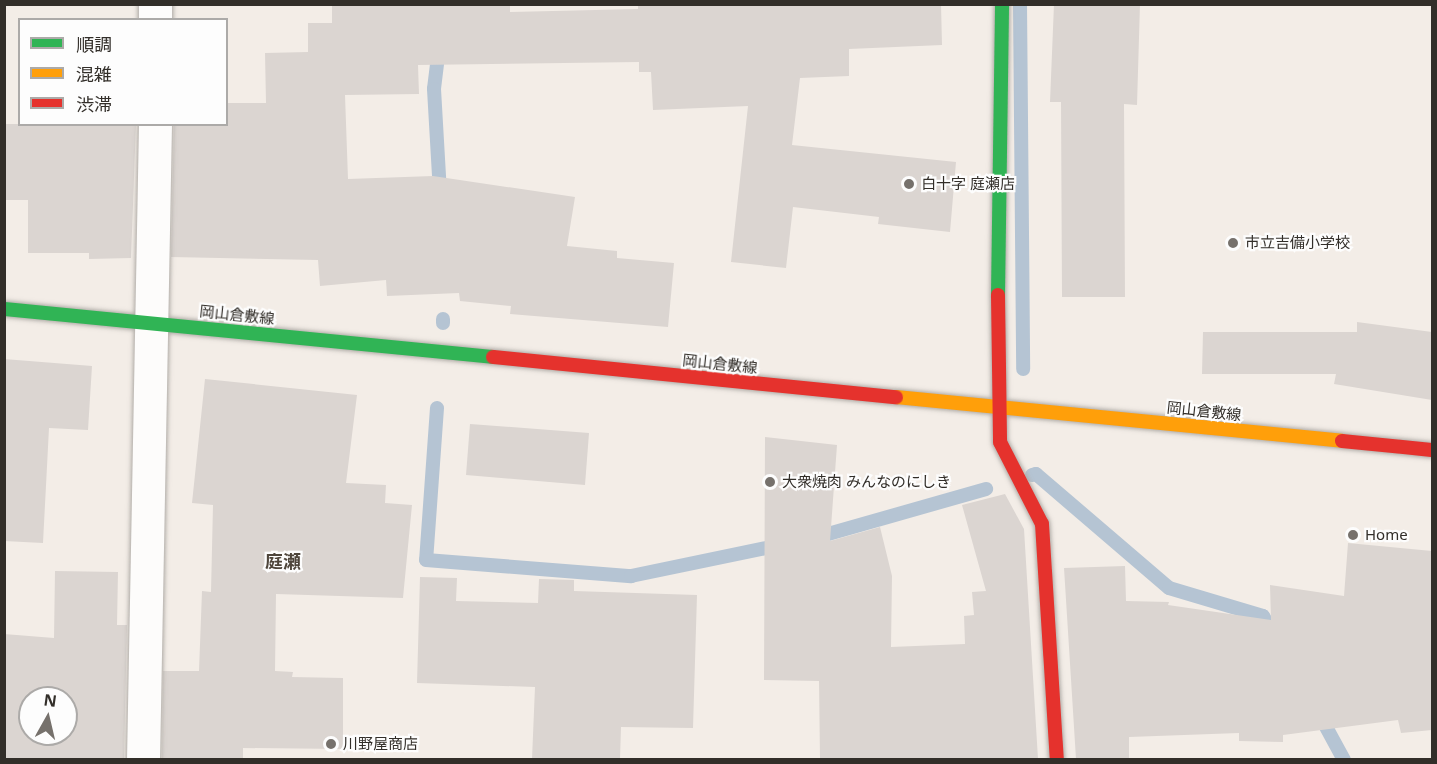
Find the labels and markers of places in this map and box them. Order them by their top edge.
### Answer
place label: 白十字 庭瀬店 [921,175,1015,193]
marker: 白十字 庭瀬店 [902,177,916,191]
place label: 市立吉備小学校 [1245,234,1350,252]
marker: 市立吉備小学校 [1226,236,1240,250]
place label: 大衆焼肉 みんなのにしき [782,473,951,491]
marker: 大衆焼肉 みんなのにしき [763,475,777,489]
place label: Home [1365,526,1408,544]
marker: Home [1346,528,1360,542]
place label: 川野屋商店 [343,735,418,753]
marker: 川野屋商店 [324,737,338,751]

